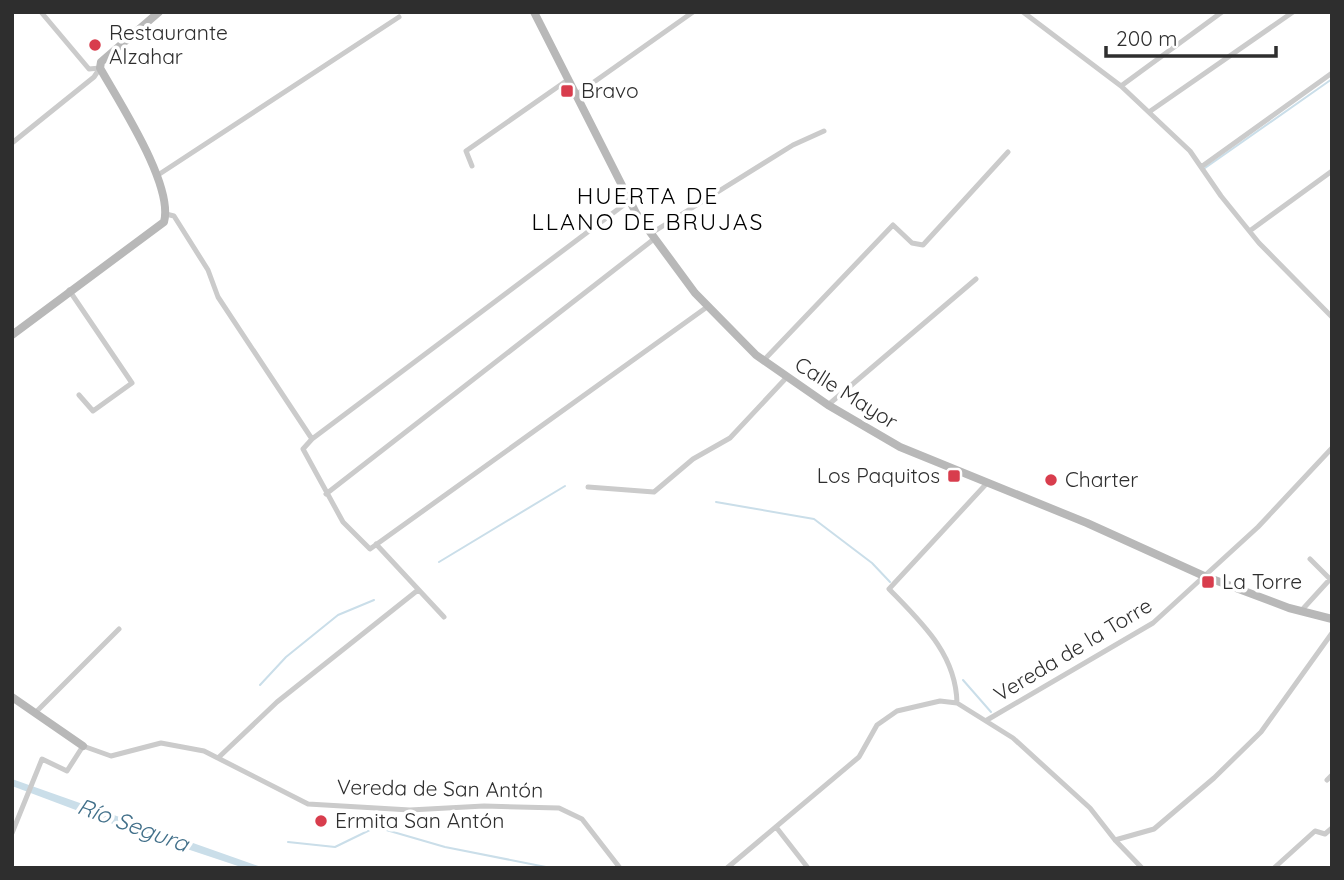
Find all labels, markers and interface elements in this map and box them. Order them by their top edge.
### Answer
scale bar [1106,14,1276,58]
place label: Restaurante Alzahar [109,19,228,69]
text: 200 m [1116,25,1178,51]
marker: Restaurante Alzahar [87,37,103,53]
place label: Bravo [581,77,639,103]
marker: Bravo [559,83,575,99]
district label: HUERTA DE LLANO DE BRUJAS [532,181,764,236]
street label: Calle Mayor [790,350,903,434]
place label: Los Paquitos [817,462,940,488]
place label: Charter [1065,466,1138,492]
marker: Los Paquitos [946,468,962,484]
marker: Charter [1043,472,1059,488]
place label: La Torre [1222,568,1302,594]
marker: La Torre [1200,574,1216,590]
street label: Vereda de la Torre [989,592,1156,707]
street label: Vereda de San Antón [337,773,543,803]
water label: Río Segura [74,791,194,858]
place label: Ermita San Antón [335,807,504,833]
marker: Ermita San Antón [313,813,329,829]

